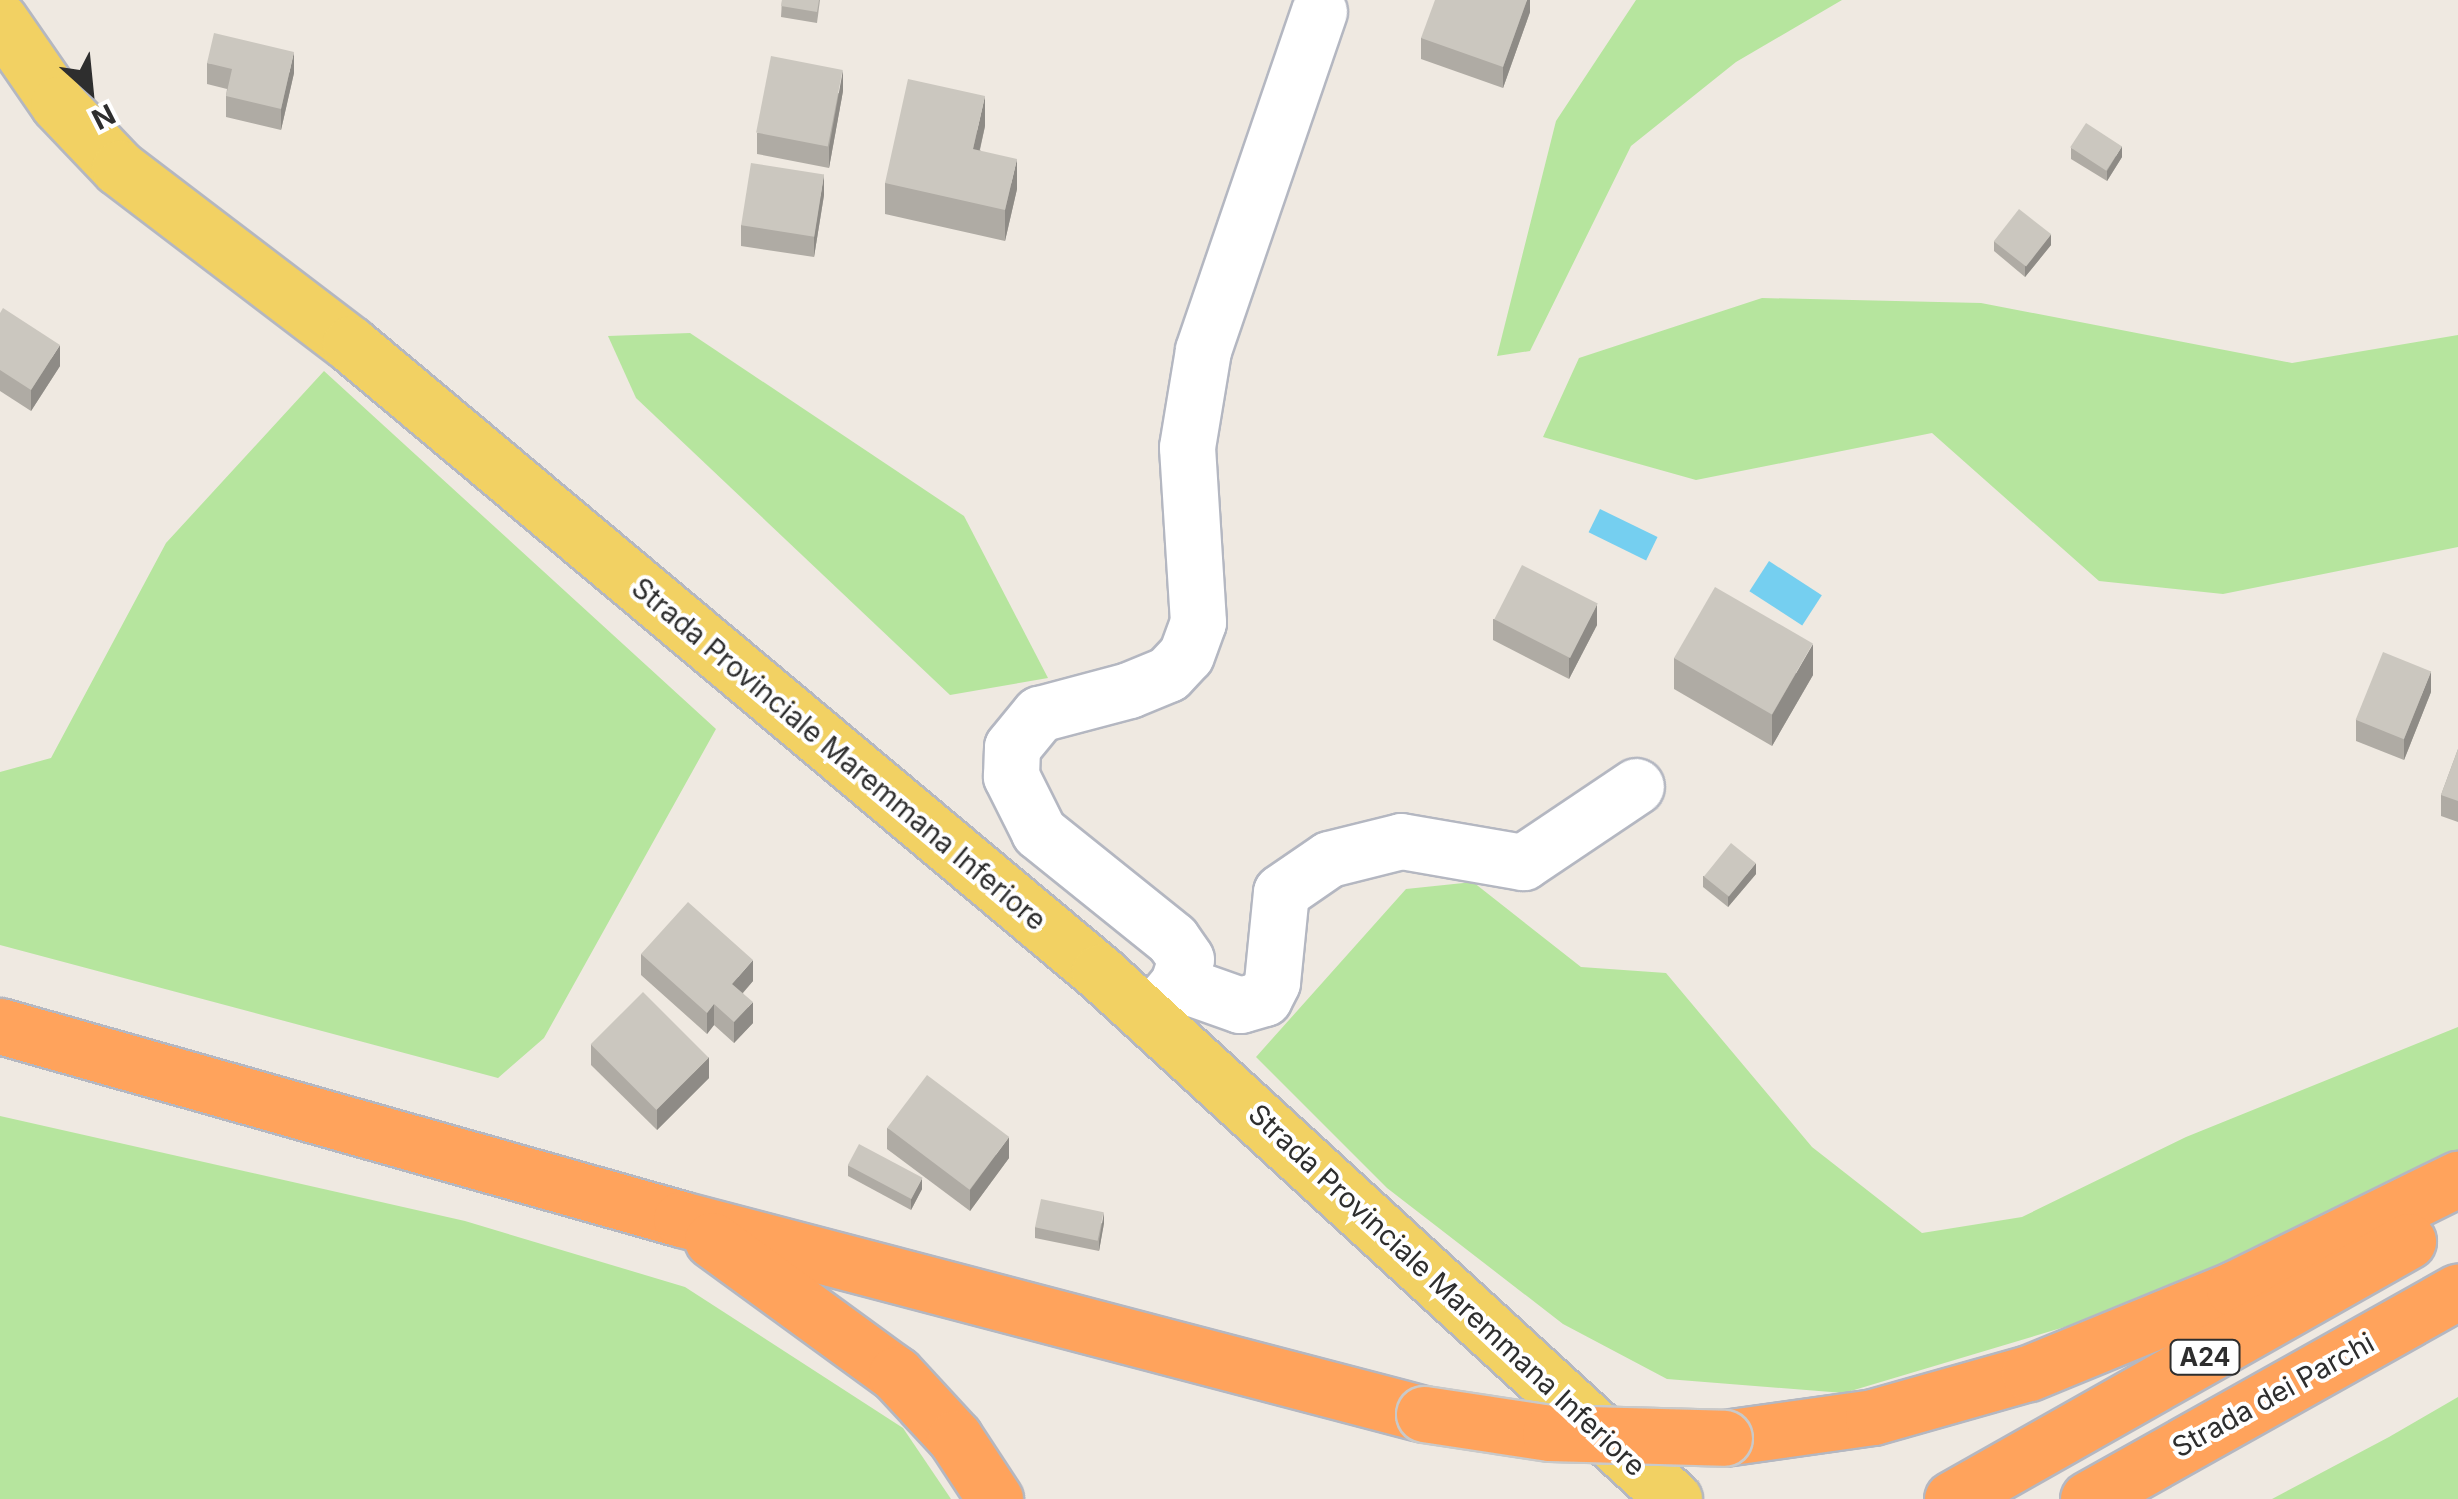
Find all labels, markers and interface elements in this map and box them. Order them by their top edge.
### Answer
north arrow [40,40,140,140]
text: N [86,97,121,137]
street label: Strada Provinciale Maremmana Inferiore [625,571,1053,937]
street label: Strada Provinciale Maremmana Inferiore [1242,1097,1652,1483]
street label: Strada dei Parchi [2166,1326,2380,1464]
road number: A24 [2168,1337,2242,1377]

